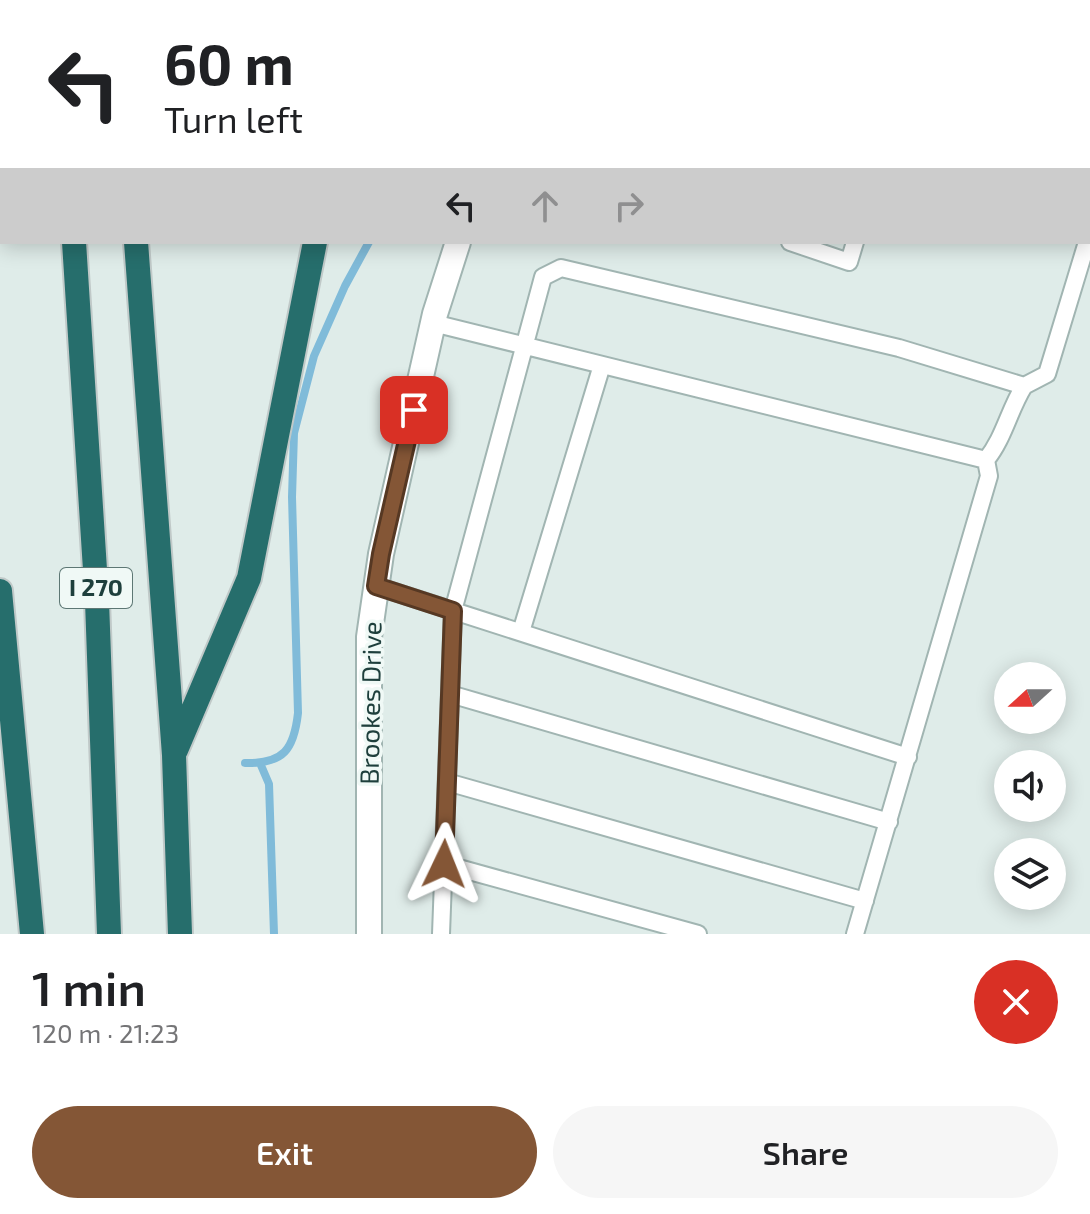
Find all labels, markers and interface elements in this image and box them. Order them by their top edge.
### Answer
text: 60 m [164,29,294,96]
icon: left [32,32,136,136]
text: Turn left [164,97,303,140]
icon: left [439,184,483,228]
icon: ahead [523,184,567,228]
icon: right [607,184,651,228]
pin [380,376,448,444]
icon: arrive [392,388,436,432]
road number: I 270 [60,568,132,608]
street label: Brookes Drive [353,621,386,785]
north arrow [994,662,1066,734]
map controls [994,662,1066,910]
button: sound [994,750,1066,822]
position arrow [402,822,486,906]
button: layers [994,838,1066,910]
text: 1 min [32,958,146,1016]
button: close [974,960,1058,1044]
text: 120 m · 21:23 [32,1017,179,1048]
button: Exit [32,1106,537,1198]
button: Share [553,1106,1058,1198]

